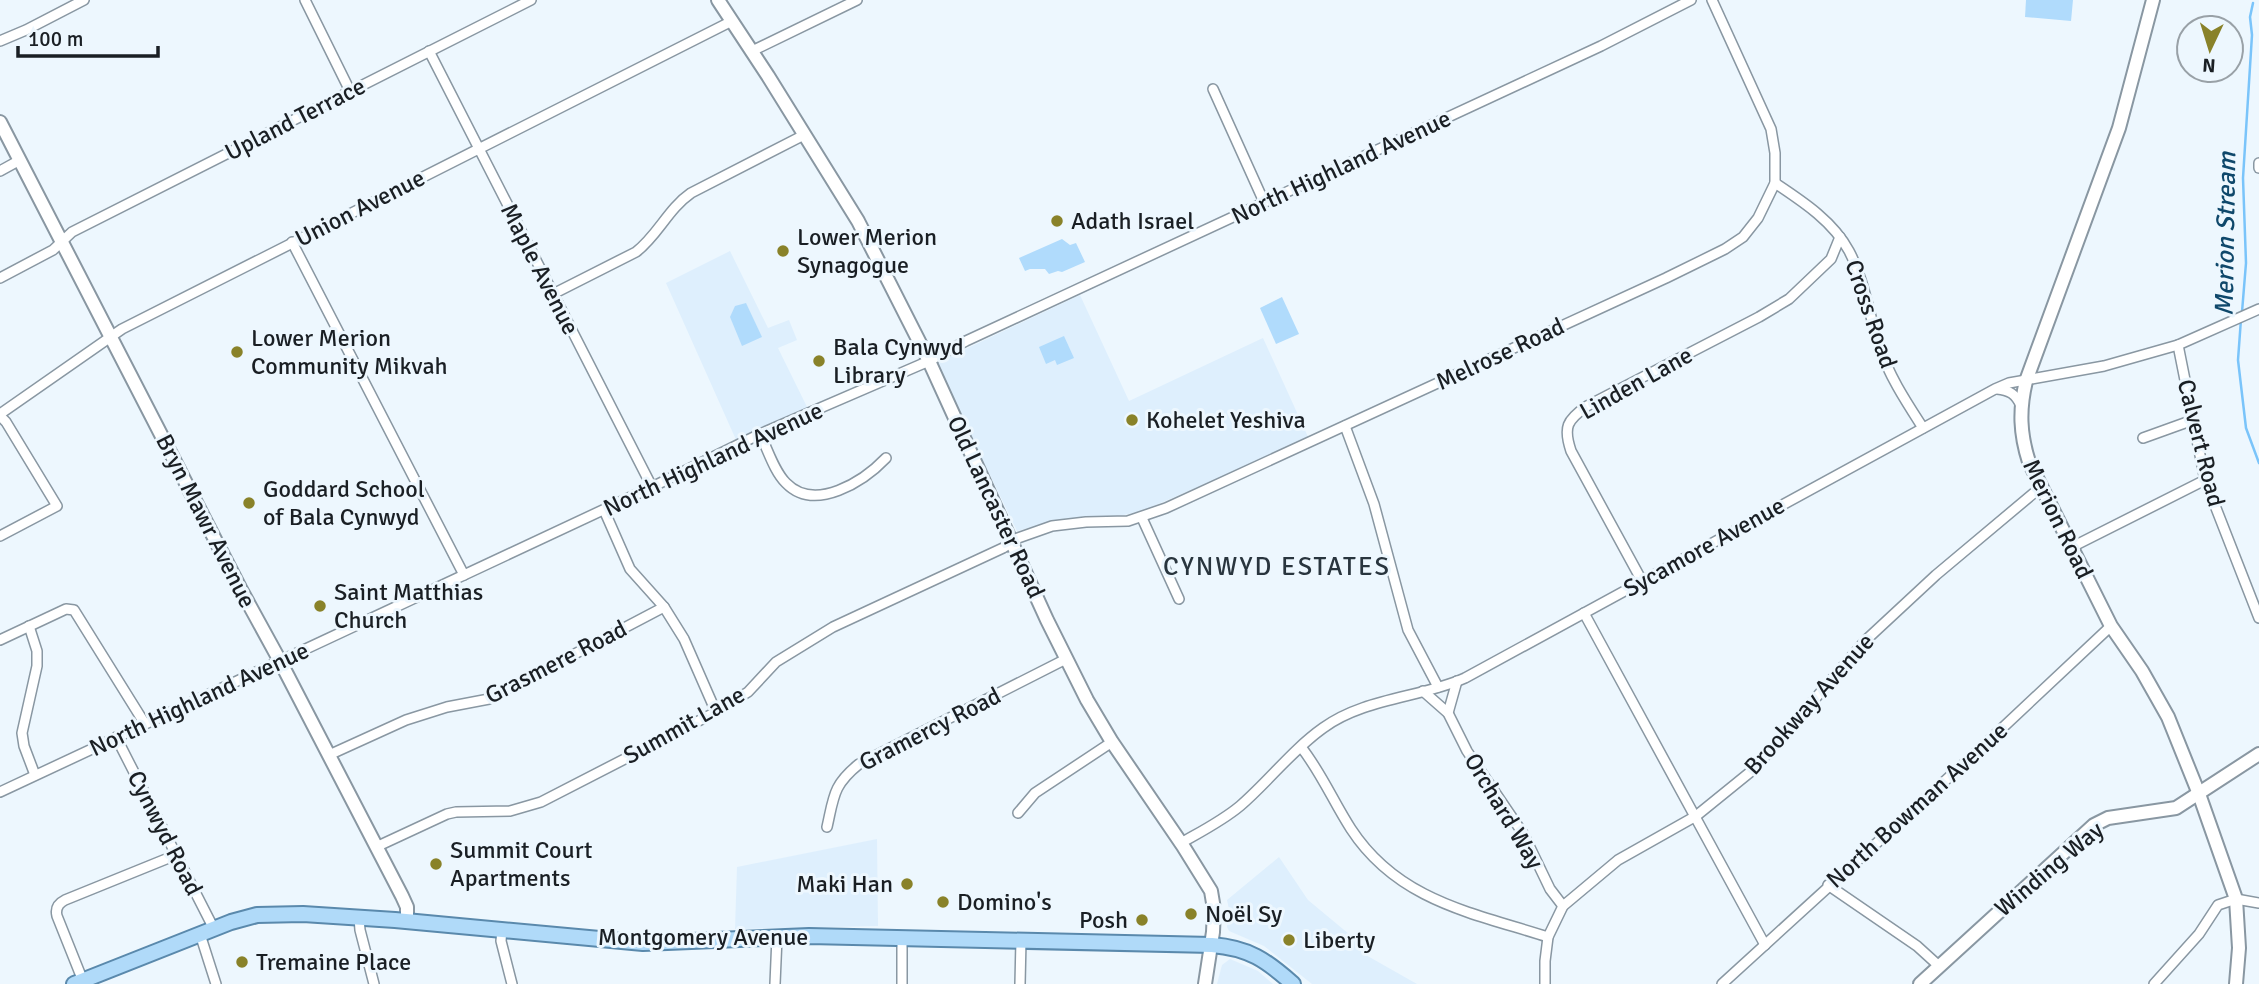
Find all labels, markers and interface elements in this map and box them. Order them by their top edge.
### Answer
scale bar [18,14,158,58]
north arrow [2175,14,2245,84]
text: 100 m [28,26,83,52]
text: N [2201,53,2216,77]
street label: Upland Terrace [220,71,370,167]
street label: North Highland Avenue [1226,103,1456,231]
water label: Merion Stream [2209,150,2243,316]
street label: Union Avenue [290,162,430,254]
street label: Maple Avenue [494,198,586,340]
place label: Adath Israel [1071,206,1194,236]
marker: Adath Israel [1049,213,1065,229]
place label: Lower Merion Synagogue [797,222,937,280]
marker: Lower Merion Synagogue [775,243,791,259]
street label: Cross Road [1838,256,1904,372]
street label: Melrose Road [1431,311,1569,397]
place label: Lower Merion Community Mikvah [251,323,448,381]
place label: Bala Cynwyd Library [833,332,964,390]
street label: Linden Lane [1574,340,1698,426]
marker: Lower Merion Community Mikvah [229,344,245,360]
marker: Bala Cynwyd Library [811,353,827,369]
street label: Calvert Road [2171,376,2231,510]
street label: North Highland Avenue [598,395,828,523]
place label: Kohelet Yeshiva [1146,405,1306,435]
street label: Old Lancaster Road [941,411,1051,603]
marker: Kohelet Yeshiva [1124,412,1140,428]
street label: Bryn Mawr Avenue [149,429,263,613]
street label: Merion Road [2016,454,2100,584]
place label: Goddard School of Bala Cynwyd [263,474,425,532]
street label: Sycamore Avenue [1618,490,1790,604]
marker: Goddard School of Bala Cynwyd [241,495,257,511]
district label: CYNWYD ESTATES [1163,551,1391,583]
place label: Saint Matthias Church [334,577,483,635]
marker: Saint Matthias Church [312,598,328,614]
street label: Grasmere Road [480,613,632,711]
street label: Brookway Avenue [1738,627,1880,781]
street label: North Highland Avenue [84,635,314,763]
street label: Summit Lane [618,679,750,771]
street label: Gramercy Road [854,680,1006,778]
street label: North Bowman Avenue [1820,716,2014,894]
street label: Orchard Way [1458,748,1550,874]
street label: Cynwyd Road [121,766,209,900]
street label: Winding Way [1988,815,2110,923]
place label: Summit Court Apartments [450,835,592,893]
marker: Summit Court Apartments [428,856,444,872]
place label: Maki Han [796,869,893,899]
marker: Maki Han [899,876,915,892]
place label: Domino's [957,887,1052,917]
marker: Domino's [935,894,951,910]
place label: Noël Sy [1205,899,1282,929]
place label: Posh [1079,905,1128,935]
marker: Noël Sy [1183,906,1199,922]
marker: Posh [1134,912,1150,928]
street label: Montgomery Avenue [598,922,808,952]
place label: Liberty [1303,925,1375,955]
marker: Liberty [1281,932,1297,948]
place label: Tremaine Place [256,947,411,977]
marker: Tremaine Place [234,954,250,970]

